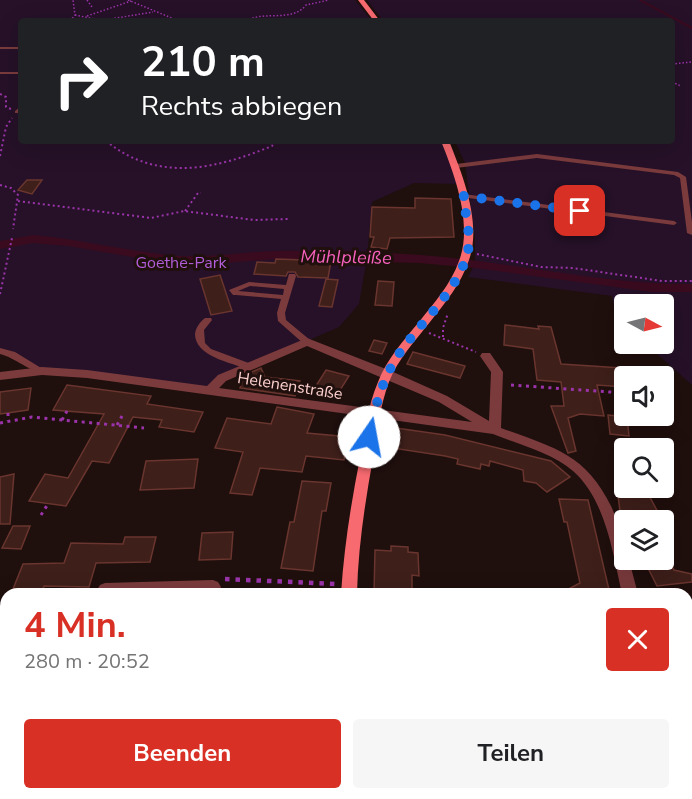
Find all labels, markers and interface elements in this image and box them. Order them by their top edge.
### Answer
text: 210 m [141,34,265,91]
icon: right [42,42,120,120]
text: Rechts abbiegen [141,88,342,125]
pin [554,185,605,236]
icon: arrive [563,194,596,227]
water label: Mühlpleiße [300,244,392,270]
park label: Goethe-Park [135,252,228,274]
north arrow [614,294,674,354]
map controls [614,294,674,570]
button: sound [614,366,674,426]
street label: Helenenstraße [236,367,344,405]
position arrow [337,405,401,469]
button: search [614,438,674,498]
button: layers [614,510,674,570]
text: 4 Min. [24,601,126,650]
button: close [606,608,669,671]
text: 280 m · 20:52 [24,648,150,675]
button: Beenden [24,719,341,788]
button: Teilen [353,719,669,788]

